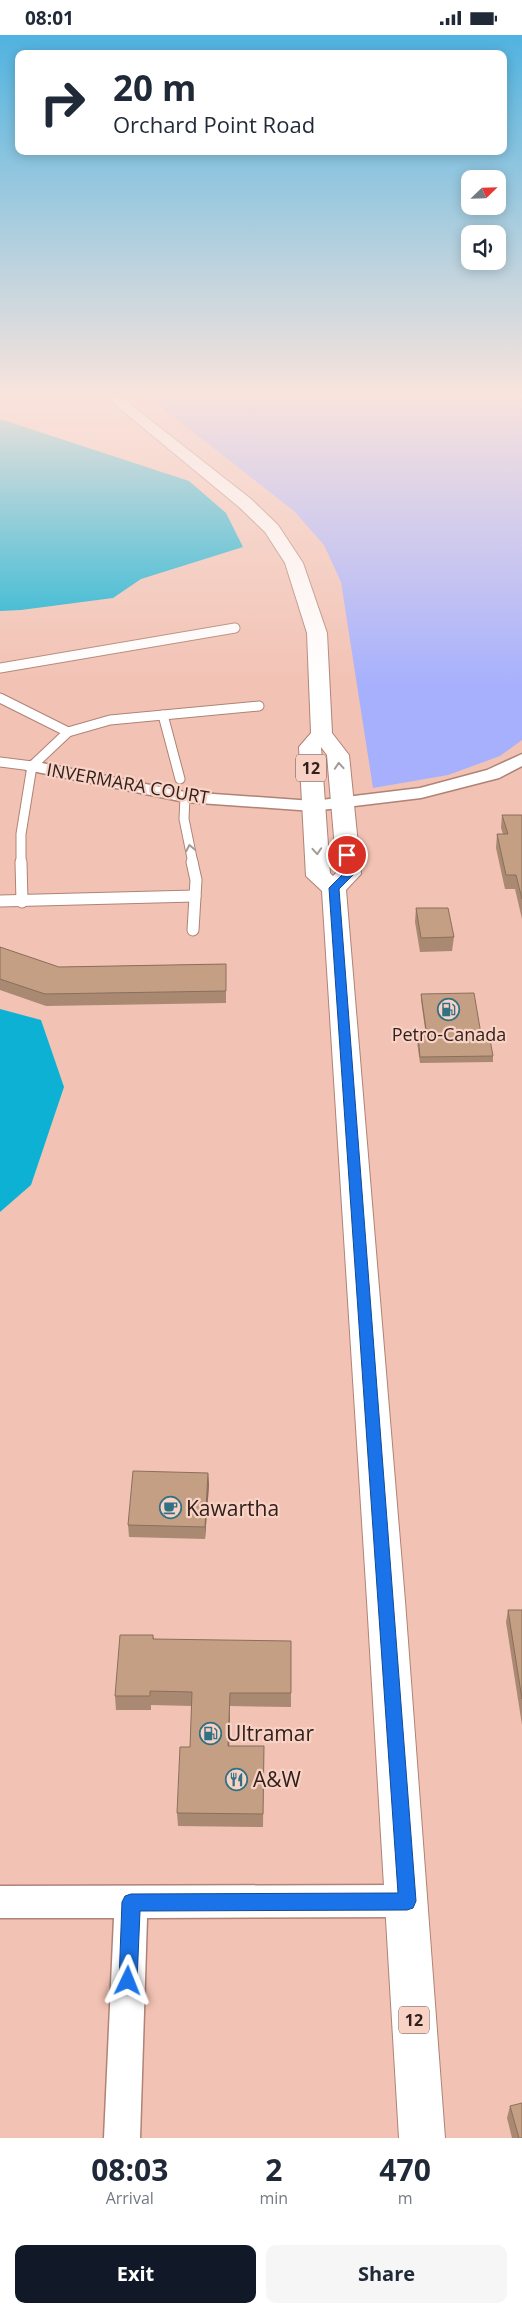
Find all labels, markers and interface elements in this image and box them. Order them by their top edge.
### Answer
text: 08:01 [25,5,74,31]
text: 20 m [113,64,196,111]
icon: right [30,70,95,135]
text: Orchard Point Road [113,109,315,139]
north arrow [461,170,506,215]
map controls [461,170,506,270]
button: sound [461,225,506,270]
road number: 12 [296,755,326,781]
street label: INVERMARA COURT [45,757,211,809]
one-way arrow [333,762,344,770]
pin [326,834,368,876]
icon: arrive [333,841,361,869]
one-way arrow [185,844,195,853]
one-way arrow [311,847,322,855]
fuel station icon: Petro-Canada [437,997,461,1021]
place label: Petro-Canada [392,1022,506,1046]
place label: Kawartha [186,1494,279,1522]
cafe icon: Kawartha [158,1496,182,1520]
place label: Ultramar [226,1719,314,1747]
fuel station icon: Ultramar [198,1721,222,1745]
place label: A&W [253,1765,302,1793]
restaurant icon: A&W [225,1767,249,1791]
position arrow [101,1954,153,2006]
road number: 12 [399,2007,429,2033]
text: 08:03 [91,2149,168,2190]
text: 2 [265,2149,282,2190]
text: 470 [379,2149,431,2190]
text: Arrival [106,2187,154,2209]
text: min [260,2187,288,2209]
text: m [398,2187,413,2209]
button: Exit [15,2245,256,2303]
button: Share [266,2245,507,2303]

